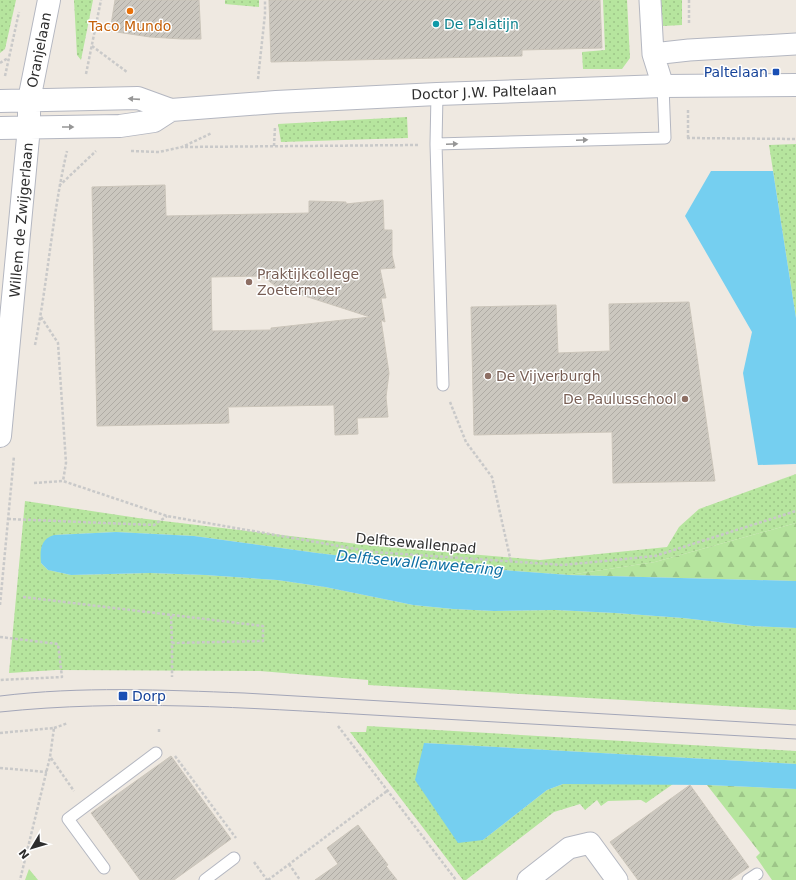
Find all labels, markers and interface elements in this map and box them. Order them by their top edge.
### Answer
marker: Taco Mundo [125,6,135,16]
street label: Oranjelaan [24,11,54,89]
place label: De Palatijn [444,16,519,32]
place label: Taco Mundo [88,18,171,34]
marker: De Palatijn [431,19,441,29]
place label: Paltelaan [704,64,768,80]
marker: Paltelaan [771,67,781,77]
street label: Doctor J.W. Paltelaan [411,81,557,103]
one-way arrow [128,96,140,103]
one-way arrow [62,124,75,130]
one-way arrow [576,137,588,144]
one-way arrow [446,141,459,147]
street label: Willem de Zwijgerlaan [6,142,36,298]
place label: Praktijkcollege Zoetermeer [257,266,359,298]
marker: Praktijkcollege Zoetermeer [244,277,254,287]
place label: De Vijverburgh [496,368,601,384]
marker: De Vijverburgh [483,371,493,381]
place label: De Paulusschool [563,391,677,407]
marker: De Paulusschool [680,394,690,404]
street label: Delftsewallenpad [355,530,477,556]
water label: Delftsewallenwetering [336,547,504,579]
place label: Dorp [132,688,166,704]
marker: Dorp [117,690,129,702]
north arrow [12,828,52,868]
text: N [17,846,32,861]

